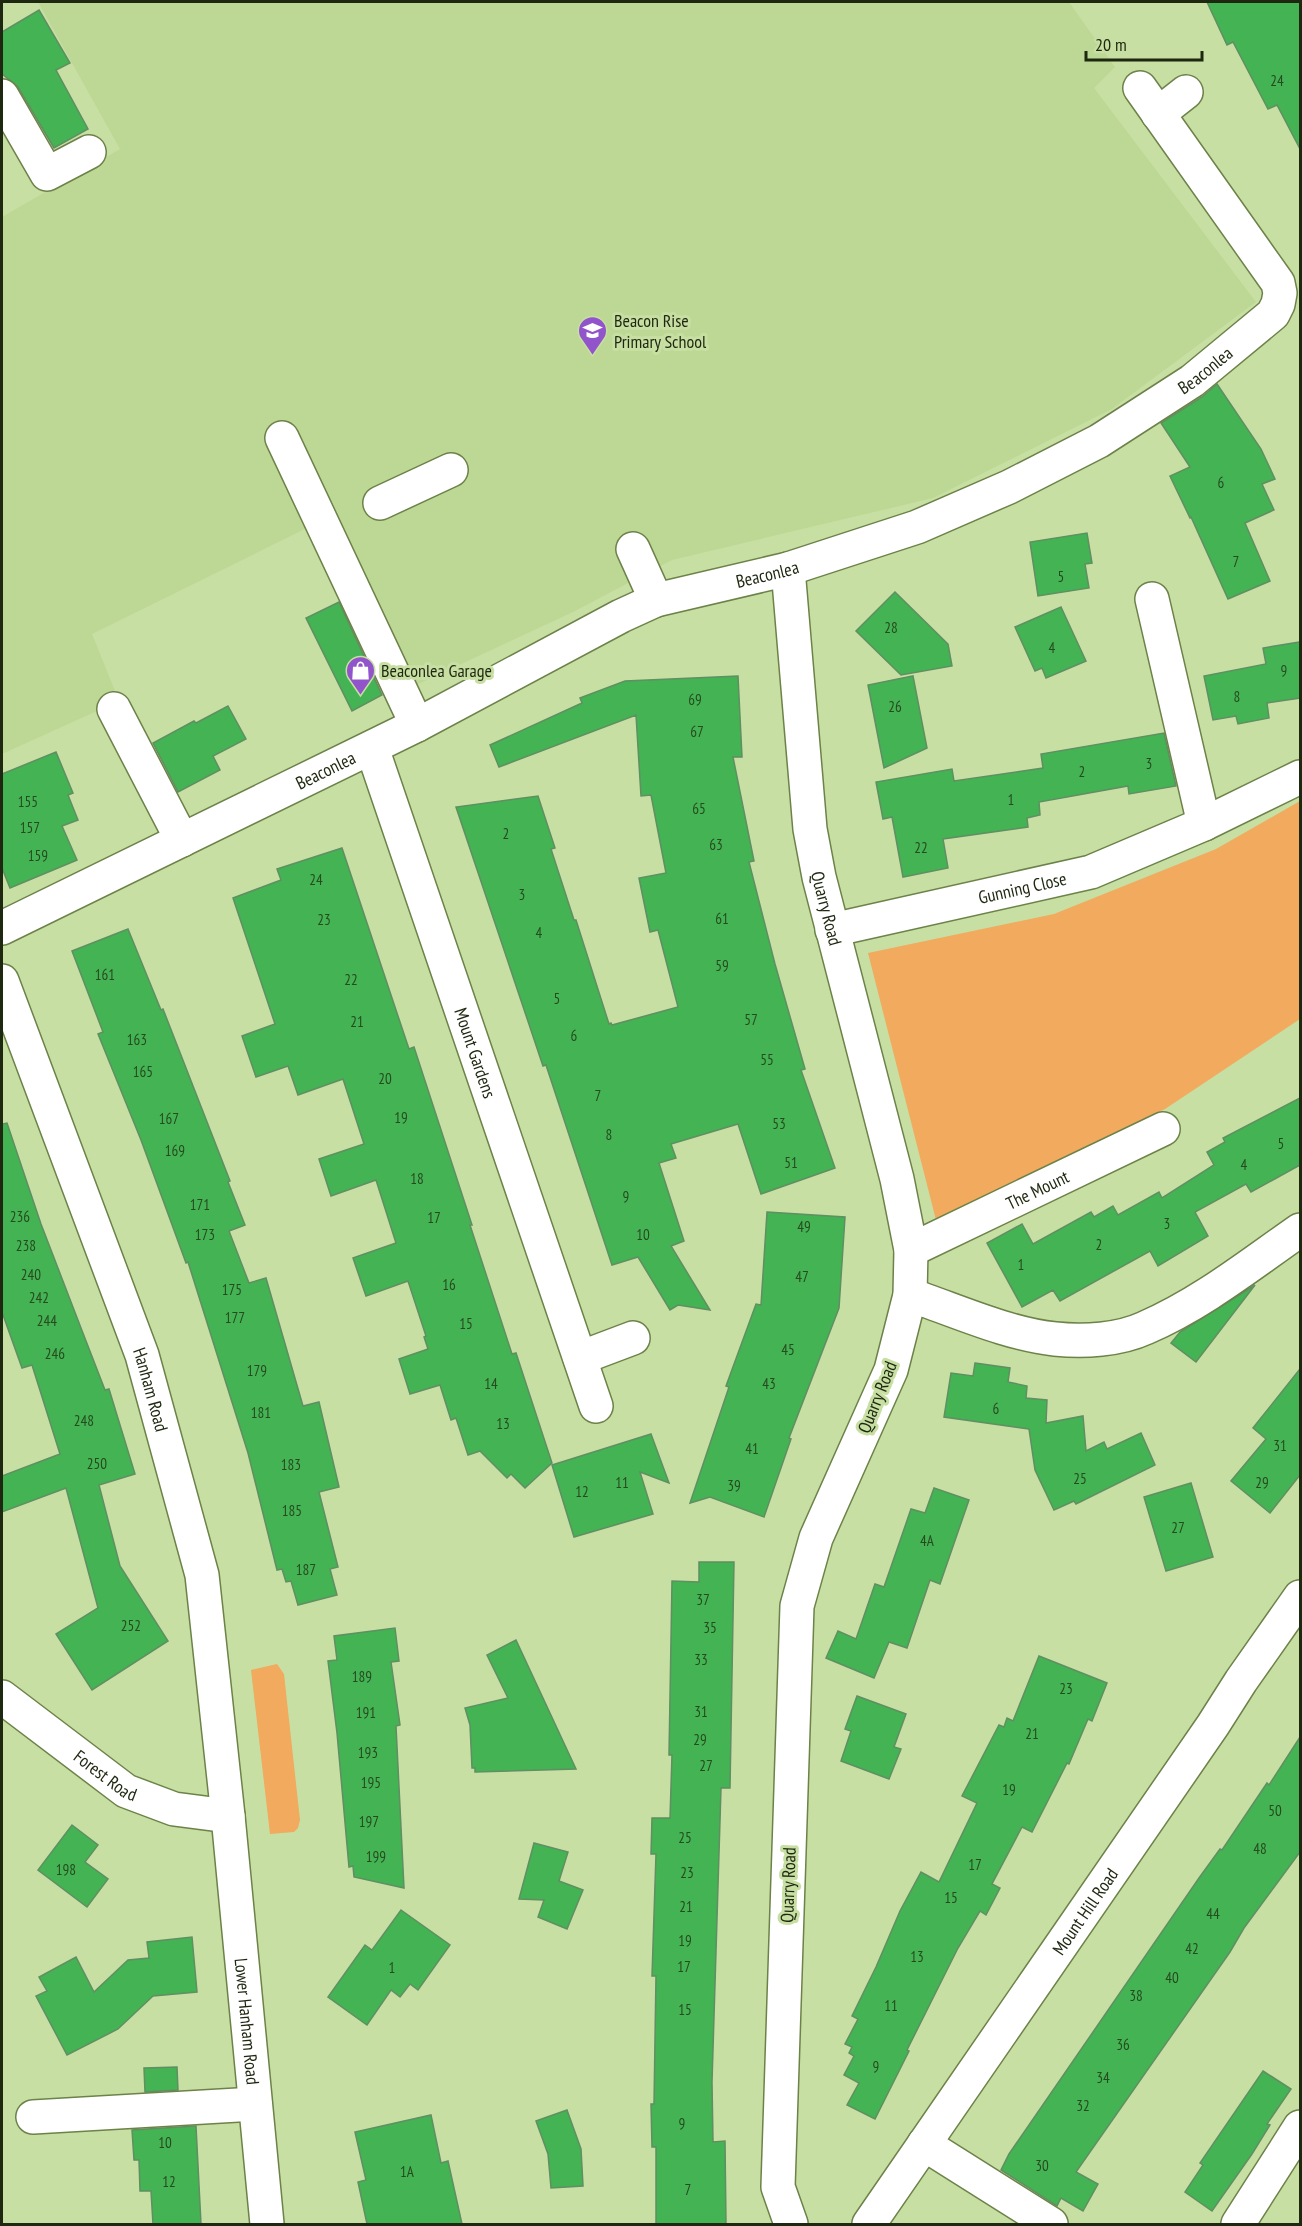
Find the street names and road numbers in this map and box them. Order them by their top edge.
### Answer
street label: Beaconlea [1173,341,1237,399]
street label: Beaconlea [734,555,802,592]
street label: Beaconlea [292,745,359,794]
street label: Gunning Close [976,866,1069,908]
street label: Quarry Road [807,869,848,948]
street label: Mount Gardens [450,1005,502,1101]
street label: The Mount [1002,1164,1072,1214]
street label: Hanham Road [129,1344,174,1434]
street label: Quarry Road [852,1358,902,1436]
street label: Forest Road [69,1744,140,1806]
street label: Quarry Road [775,1847,801,1923]
street label: Mount Hill Road [1047,1863,1123,1959]
street label: Lower Hanham Road [230,1957,265,2086]

